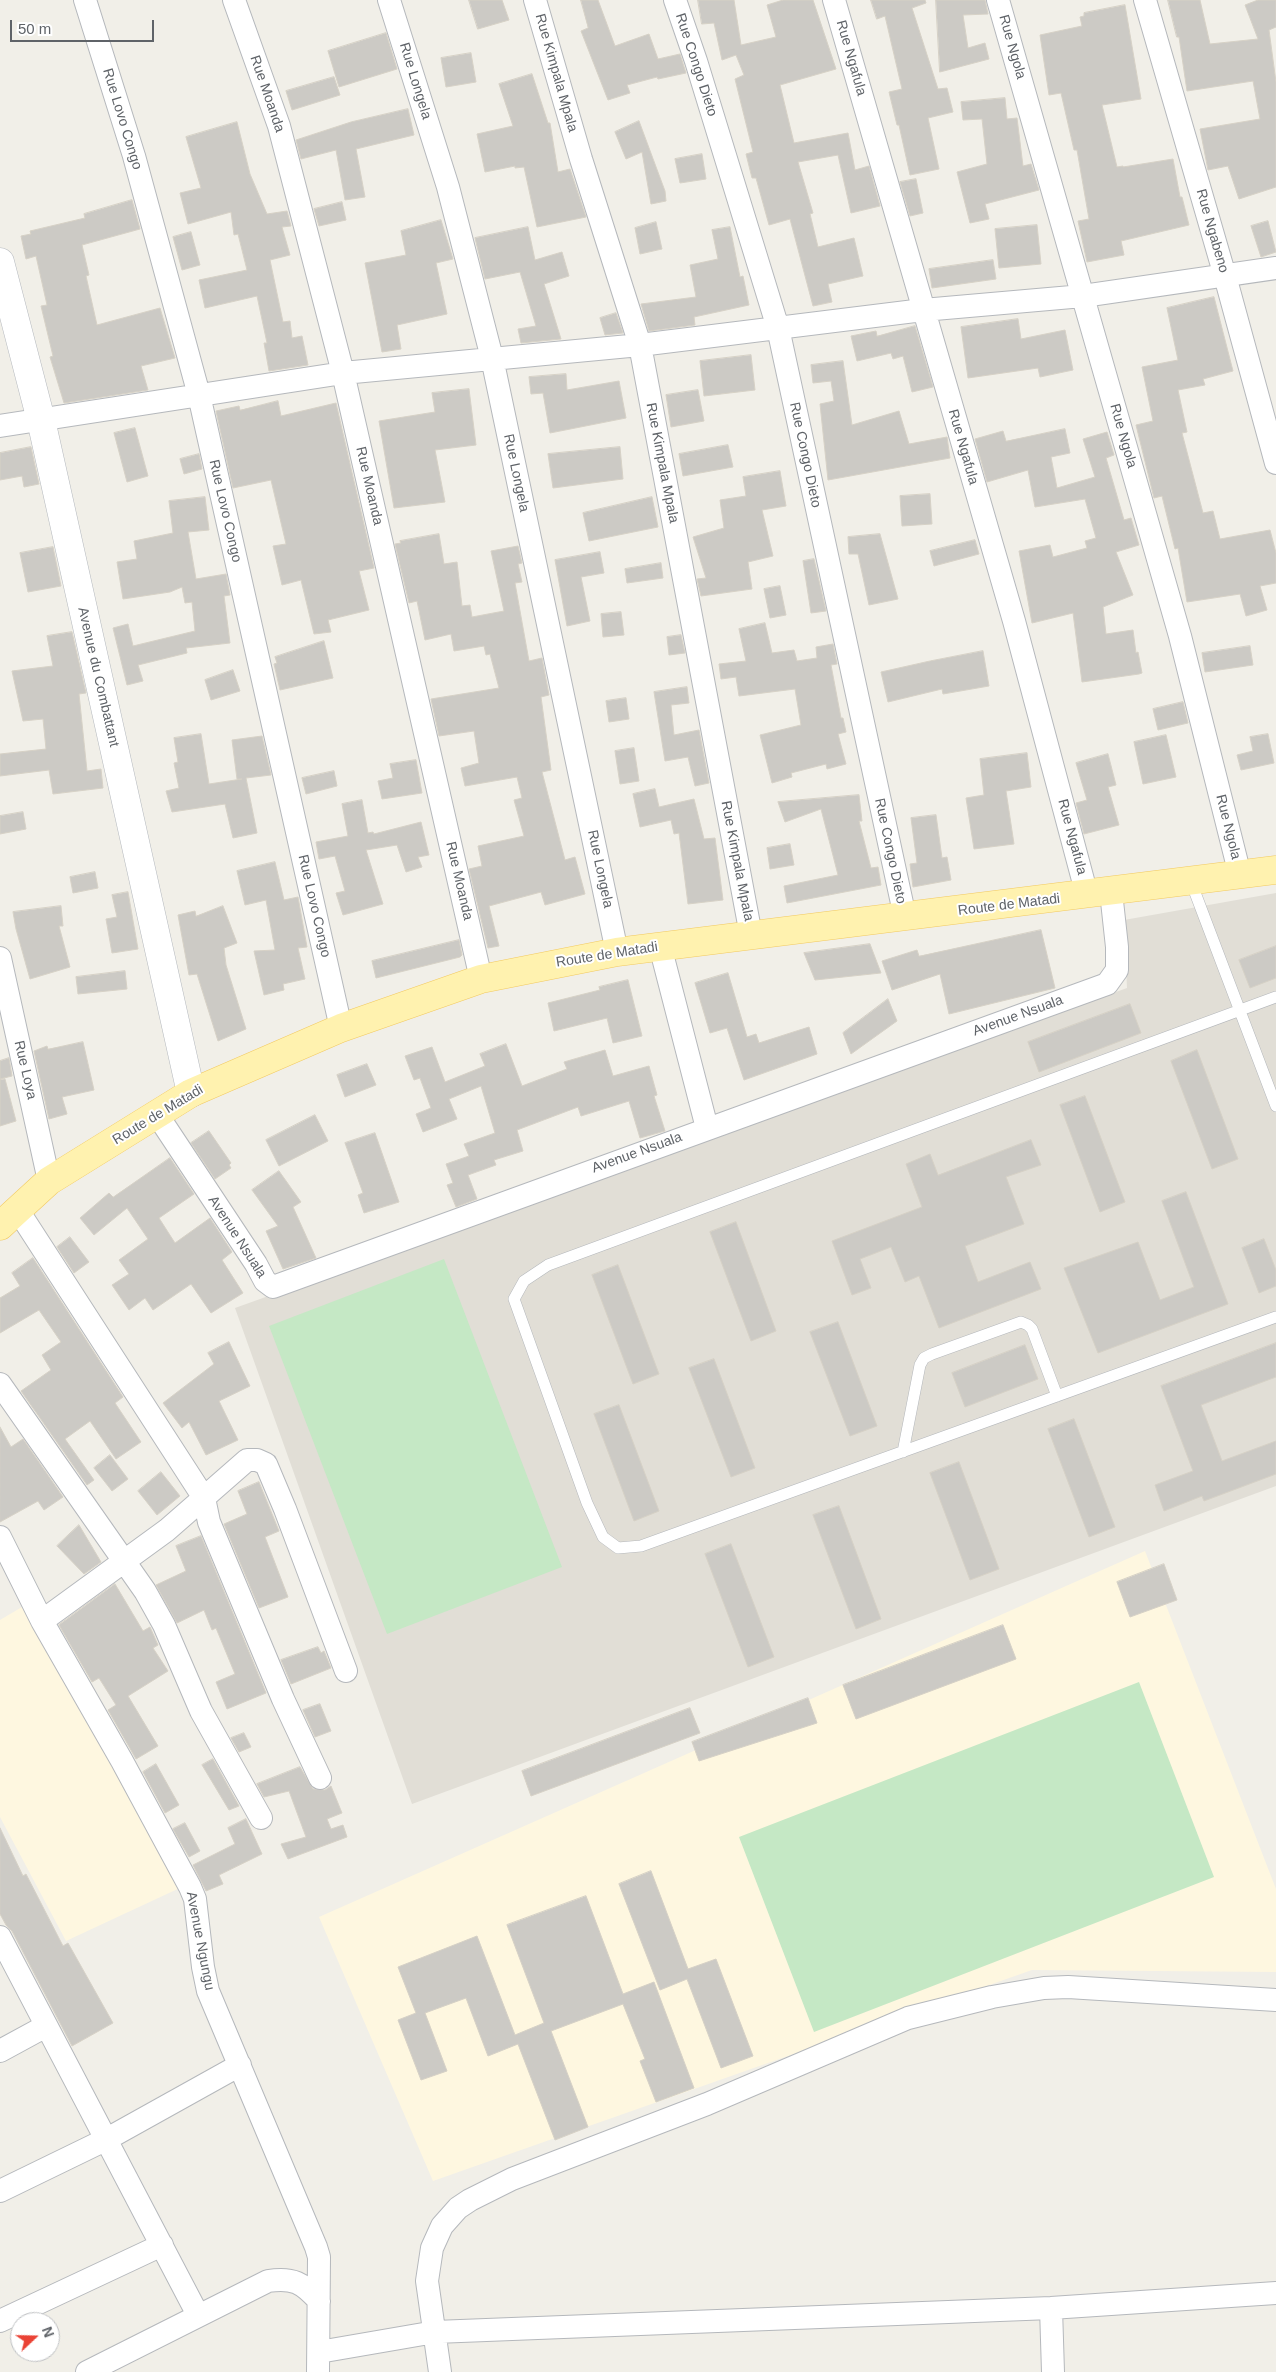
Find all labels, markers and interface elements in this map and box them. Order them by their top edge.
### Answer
scale bar [12,10,156,42]
street label: Rue Congo Dieto [671,11,721,119]
street label: Rue Kimpala Mpala [531,12,581,134]
street label: Rue Ngola [995,13,1029,81]
street label: Rue Ngafula [832,18,870,98]
text: 50 m [18,20,51,37]
street label: Rue Longela [395,41,435,121]
street label: Rue Moanda [246,53,288,135]
street label: Rue Lovo Congo [99,66,145,172]
street label: Rue Ngabeno [1192,187,1232,275]
street label: Rue Kimpala Mpala [642,401,682,525]
street label: Rue Congo Dieto [786,401,824,509]
street label: Rue Ngola [1106,402,1140,470]
street label: Rue Ngafula [944,407,982,487]
street label: Rue Longela [500,432,532,514]
street label: Rue Moanda [352,445,386,527]
street label: Rue Lovo Congo [205,458,245,564]
street label: Avenue du Combattant [74,605,122,749]
street label: Rue Ngola [1212,793,1244,861]
street label: Rue Congo Dieto [871,797,909,905]
street label: Rue Ngafula [1054,797,1090,877]
street label: Rue Kimpala Mpala [717,799,757,923]
street label: Rue Longela [584,828,616,910]
street label: Rue Moanda [442,840,476,922]
street label: Rue Lovo Congo [294,853,334,959]
street label: Route de Matadi [957,890,1061,920]
street label: Route de Matadi [555,939,659,971]
street label: Avenue Nsuala [971,992,1065,1040]
street label: Rue Loya [10,1039,40,1101]
street label: Route de Matadi [110,1081,206,1149]
street label: Avenue Nsuala [590,1129,684,1177]
street label: Avenue Nsuala [204,1193,270,1281]
street label: Avenue Ngungu [182,1890,218,1992]
north arrow [10,2312,60,2362]
text: N [39,2324,57,2340]

